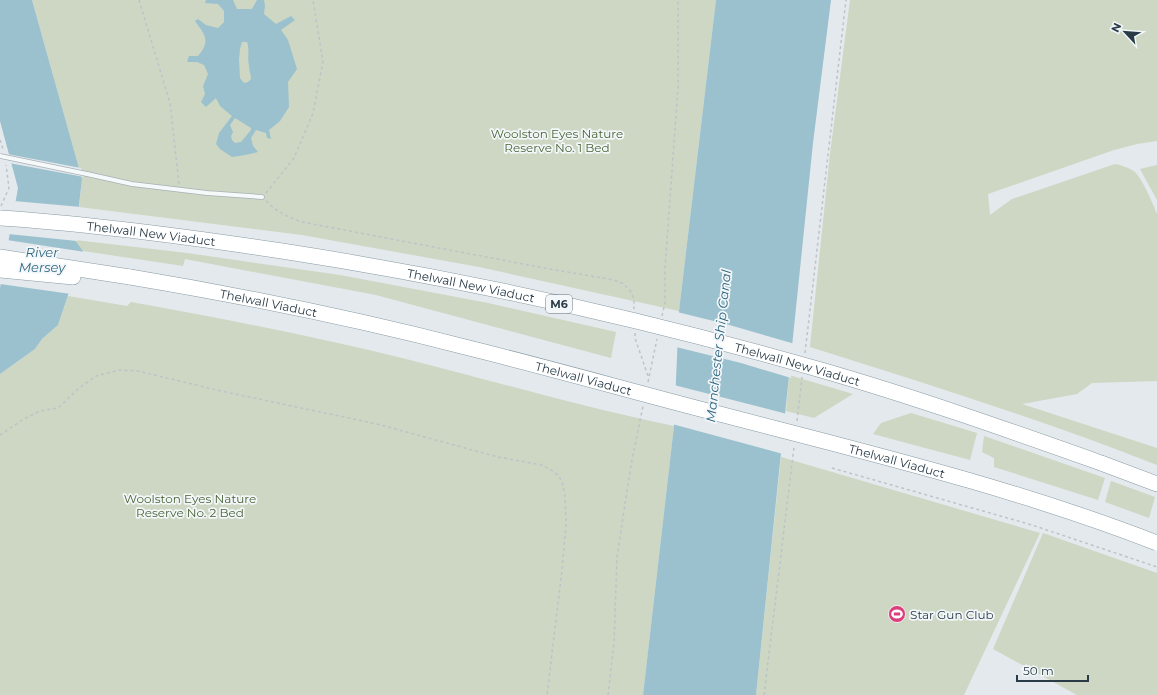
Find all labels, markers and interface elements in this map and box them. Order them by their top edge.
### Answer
north arrow [1105,12,1145,52]
text: N [1108,21,1124,35]
park label: Woolston Eyes Nature Reserve No. 1 Bed [491,126,623,155]
street label: Thelwall New Viaduct [86,218,217,249]
water label: River Mersey [19,244,66,275]
street label: Thelwall New Viaduct [406,265,536,305]
water label: Manchester Ship Canal [702,268,734,423]
street label: Thelwall Viaduct [219,286,319,320]
road number: M6 [546,295,572,313]
street label: Thelwall New Viaduct [733,339,862,389]
street label: Thelwall Viaduct [534,358,634,398]
street label: Thelwall Viaduct [847,440,947,481]
park label: Woolston Eyes Nature Reserve No. 2 Bed [124,491,256,520]
sports icon: Star Gun Club [887,604,907,624]
place label: Star Gun Club [910,607,994,622]
scale bar [1017,657,1088,683]
text: 50 m [1023,663,1054,678]

